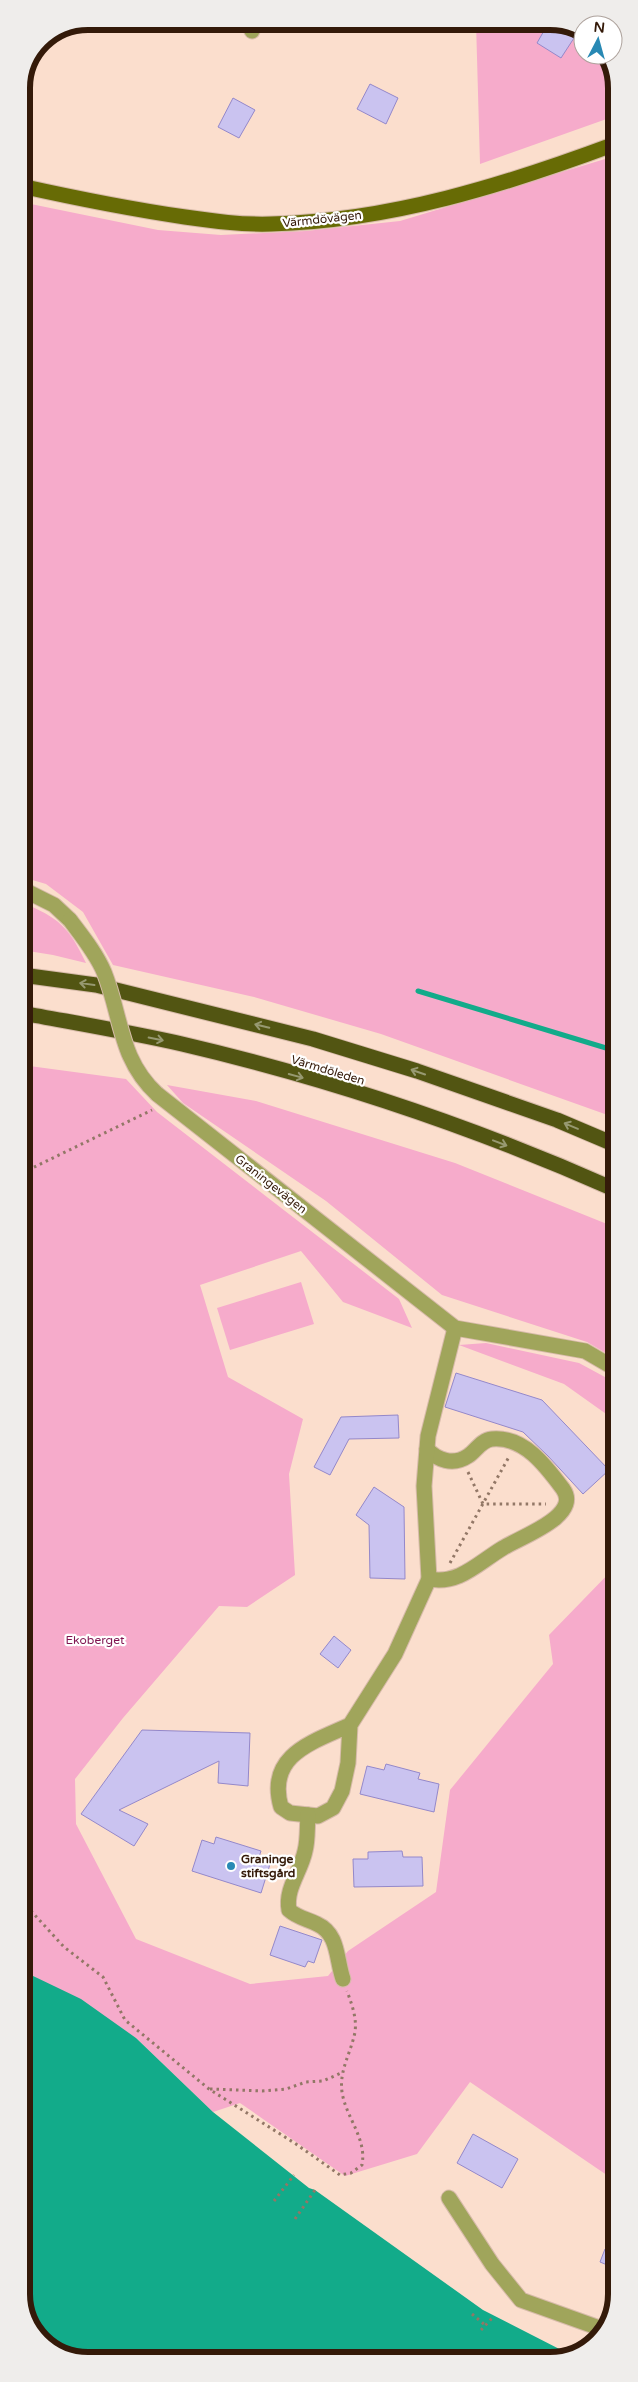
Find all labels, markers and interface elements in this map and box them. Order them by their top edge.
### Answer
north arrow [573,15,623,65]
text: N [593,19,606,37]
street label: Värmdövägen [282,208,362,230]
one-way arrow [80,979,96,989]
one-way arrow [255,1021,271,1030]
one-way arrow [147,1035,163,1044]
street label: Värmdöleden [289,1052,367,1088]
one-way arrow [411,1066,427,1076]
one-way arrow [288,1071,304,1081]
one-way arrow [564,1121,579,1131]
one-way arrow [491,1139,507,1148]
street label: Graningevägen [232,1152,310,1216]
park label: Ekoberget [65,1633,125,1647]
place label: Graninge stiftsgård [241,1852,295,1881]
marker: Graninge stiftsgård [225,1860,237,1872]

